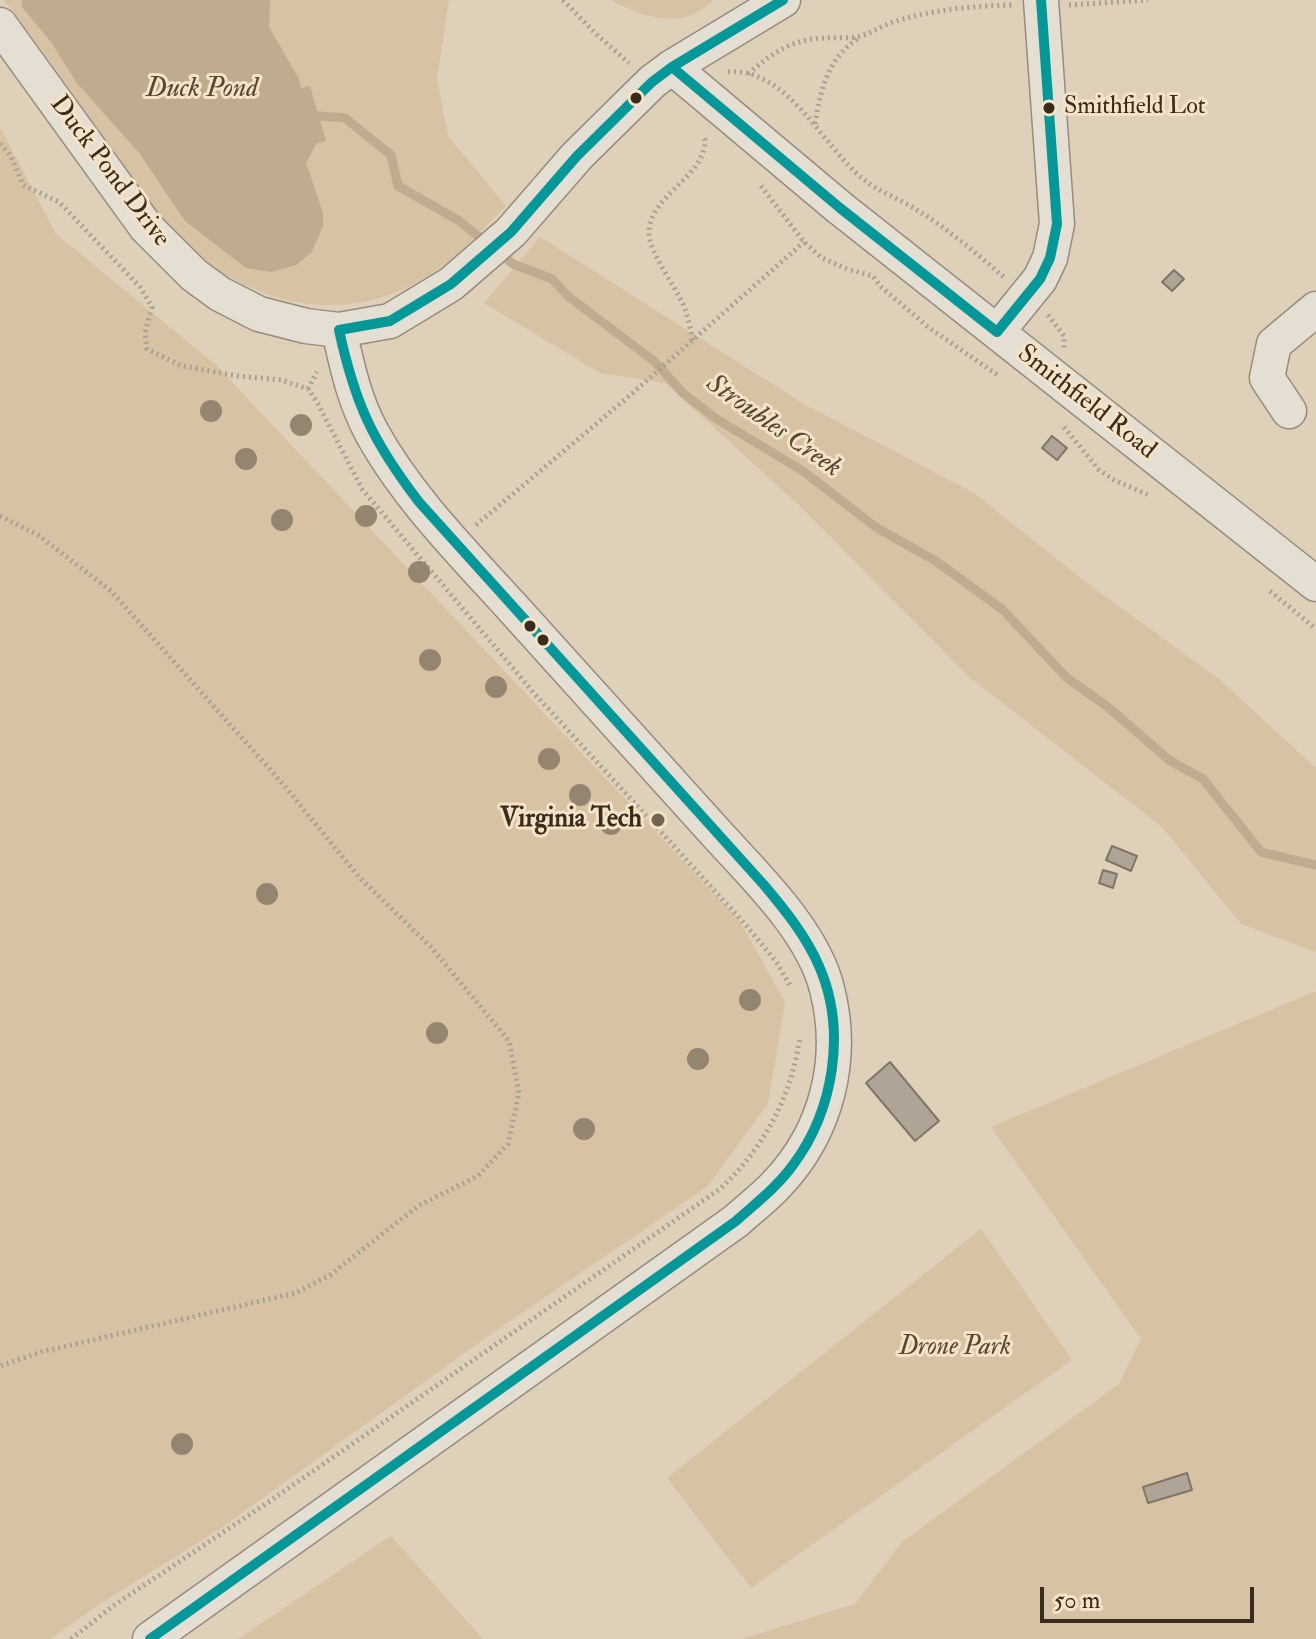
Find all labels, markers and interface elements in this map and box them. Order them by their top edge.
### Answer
water label: Duck Pond [146,73,258,107]
street label: Duck Pond Drive [42,90,176,254]
unlabelled marker [628,90,644,106]
place label: Smithfield Lot [1064,94,1206,122]
marker: Smithfield Lot [1041,100,1057,116]
street label: Smithfield Road [1010,339,1162,467]
water label: Stroubles Creek [699,368,847,486]
unlabelled marker [522,618,538,634]
unlabelled marker [535,632,551,648]
place label: Virginia Tech [500,804,642,836]
marker: Virginia Tech [649,811,667,829]
park label: Drone Park [899,1332,1011,1364]
scale bar [1044,1571,1258,1621]
text: 50 m [1054,1585,1100,1616]

